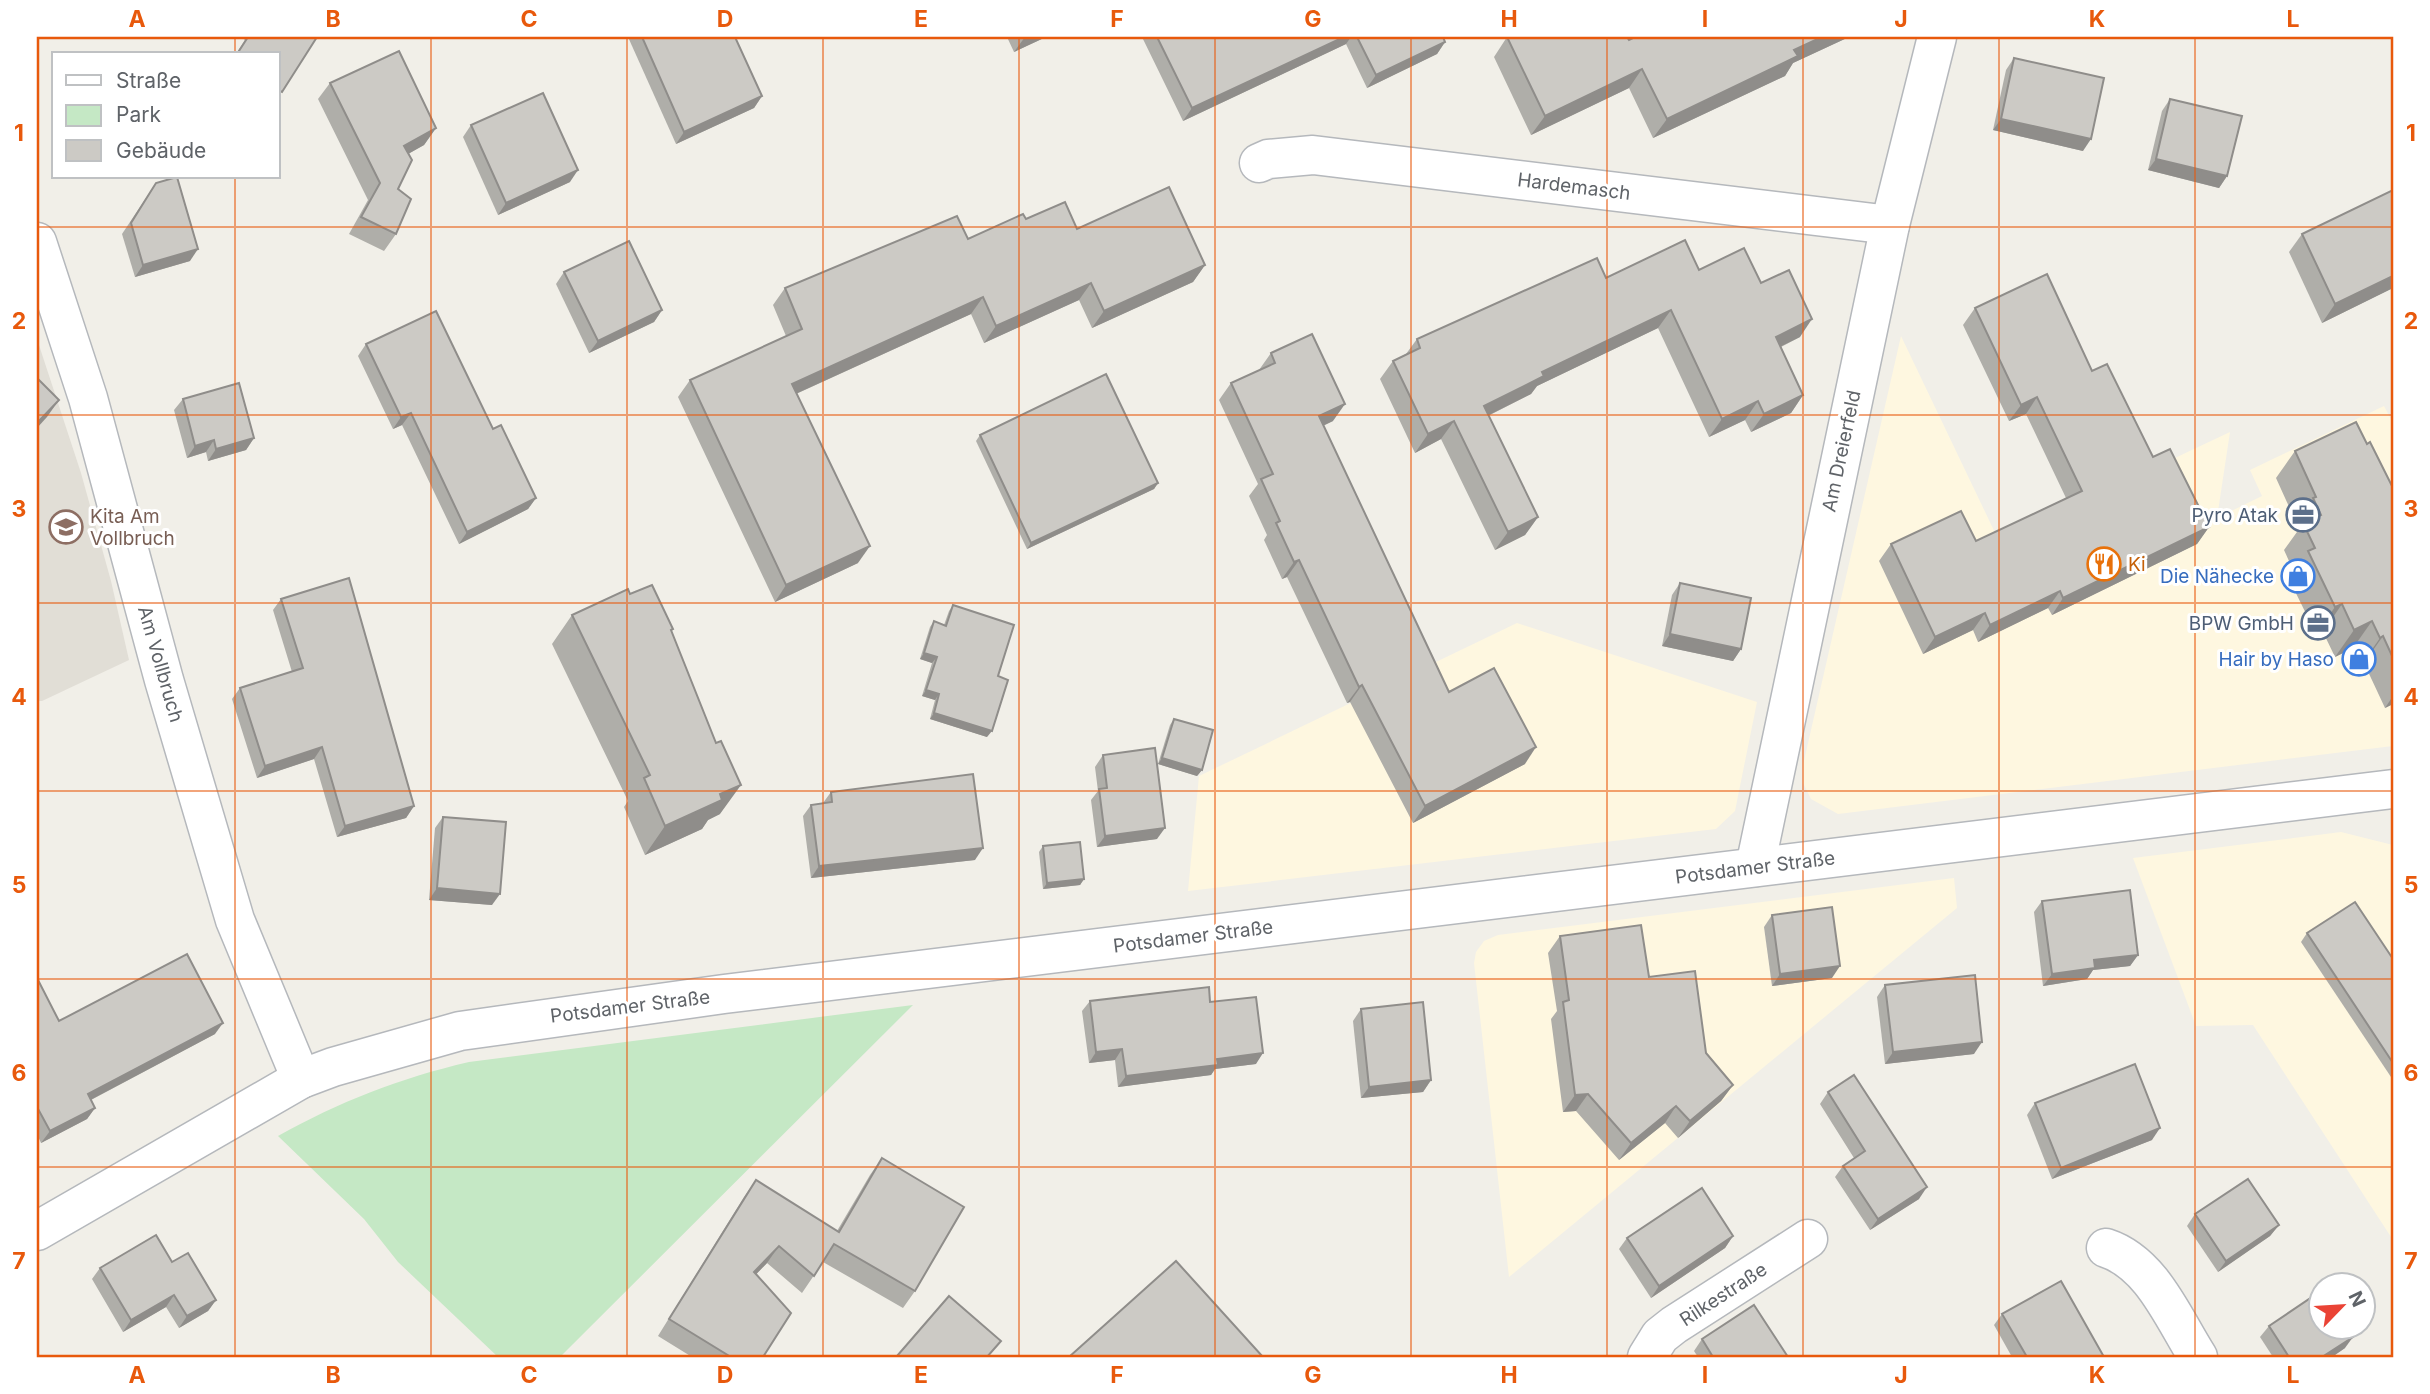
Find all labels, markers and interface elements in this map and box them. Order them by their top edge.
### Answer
text: A [128,5,146,33]
text: B [325,5,341,33]
text: C [520,5,538,33]
text: D [717,5,733,33]
text: E [914,5,928,33]
text: F [1110,5,1124,33]
text: G [1304,5,1322,33]
text: H [1500,5,1518,33]
text: I [1702,5,1708,33]
text: J [1894,5,1908,33]
text: K [2089,5,2105,33]
text: L [2286,5,2300,33]
legend [52,52,280,178]
text: Straße [116,68,181,93]
text: Park [116,102,161,127]
text: 1 [14,119,24,147]
text: 1 [2406,119,2416,147]
text: Gebäude [116,138,206,163]
street label: Hardemasch [1516,168,1632,205]
text: 2 [12,307,26,335]
text: 2 [2404,307,2418,335]
street label: Am Dreierfeld [1817,388,1866,514]
text: 3 [12,495,26,523]
text: 3 [2404,495,2418,523]
office icon: Pyro Atak [2284,496,2322,534]
place label: Pyro Atak [2191,504,2279,527]
place label: Kita Am Vollbruch [90,505,175,550]
school or university icon: Kita Am Vollbruch [47,508,85,546]
restaurant icon: Ki [2085,545,2123,583]
place label: Ki [2128,553,2146,576]
shop icon: Die Nähecke [2279,557,2317,595]
place label: Die Nähecke [2160,565,2274,588]
street label: Am Vollbruch [133,603,188,725]
office icon: BPW GmbH [2299,604,2337,642]
place label: BPW GmbH [2189,612,2294,635]
shop icon: Hair by Haso [2340,640,2378,678]
place label: Hair by Haso [2219,648,2334,671]
text: 4 [11,683,27,711]
text: 4 [2403,683,2419,711]
street label: Potsdamer Straße [1674,846,1836,889]
text: 5 [12,871,26,899]
text: 5 [2404,871,2418,899]
street label: Potsdamer Straße [1112,915,1274,958]
street label: Potsdamer Straße [549,985,711,1028]
text: 6 [12,1059,26,1087]
text: 6 [2404,1059,2418,1087]
text: 7 [12,1247,26,1275]
text: 7 [2404,1247,2418,1275]
street label: Rilkestraße [1675,1258,1771,1331]
north arrow [2308,1272,2378,1342]
text: N [2343,1288,2370,1310]
text: A [128,1361,146,1389]
text: B [325,1361,341,1389]
text: C [520,1361,538,1389]
text: D [717,1361,733,1389]
text: E [914,1361,928,1389]
text: F [1110,1361,1124,1389]
text: G [1304,1361,1322,1389]
text: H [1500,1361,1518,1389]
text: I [1702,1361,1708,1389]
text: J [1894,1361,1908,1389]
text: K [2089,1361,2105,1389]
text: L [2286,1361,2300,1389]

